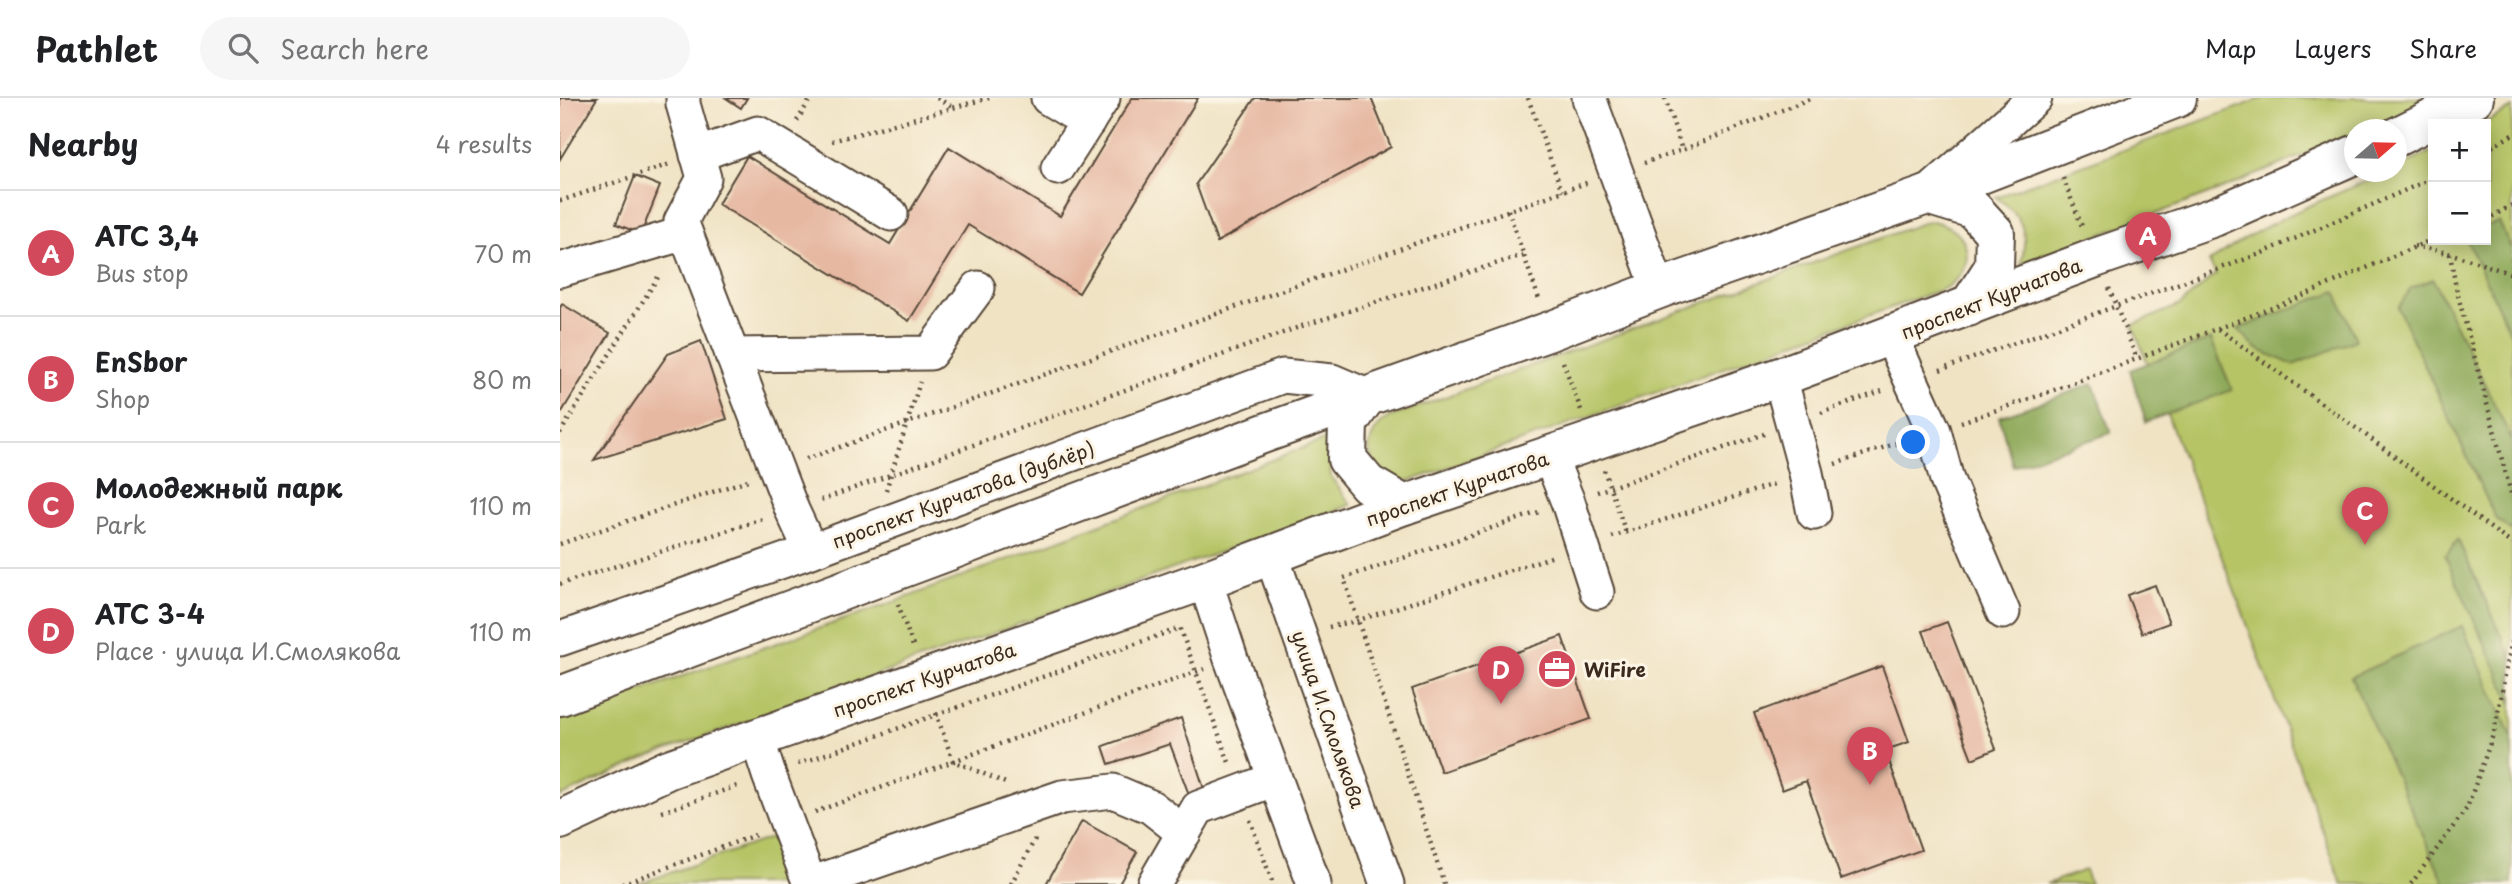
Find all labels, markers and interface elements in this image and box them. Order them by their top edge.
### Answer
search box [200,17,690,80]
text: Pathlet [35,23,158,73]
icon: search [224,29,262,67]
text: Search here [280,29,429,68]
text: Map [2205,30,2256,66]
text: Layers [2294,30,2371,66]
text: Share [2409,30,2477,66]
north arrow [2344,119,2407,182]
map controls [2428,119,2491,245]
button: + [2428,119,2491,182]
text: Nearby [28,121,138,166]
text: 4 results [436,126,532,161]
button: − [2428,182,2491,245]
pin: A [2125,212,2171,270]
text: АТС 3,4 [95,216,199,255]
text: A [42,236,60,271]
text: 70 m [474,236,532,271]
street label: проспект Курчатова [1897,251,2086,345]
text: Bus stop [95,255,189,290]
text: EnSbor [95,342,187,381]
text: B [43,362,59,397]
text: 80 m [472,362,532,397]
text: Shop [95,381,150,416]
your location [1896,425,1930,459]
street label: проспект Курчатова (дублёр) [828,433,1098,555]
street label: проспект Курчатова [1362,444,1552,532]
text: Молодежный парк [95,468,342,507]
pin: C [2342,487,2388,545]
text: C [42,488,60,523]
text: 110 m [470,488,532,523]
text: Park [95,507,146,542]
text: АТС 3-4 [95,594,205,633]
text: D [42,614,60,649]
text: 110 m [470,614,532,649]
street label: улица И.Смолякова [1285,626,1373,812]
text: Place · улица И.Смолякова [95,633,400,668]
street label: проспект Курчатова [829,635,1019,723]
pin: D [1478,646,1524,704]
office icon: WiFire [1536,648,1578,690]
place label: WiFire [1584,655,1646,683]
pin: B [1847,727,1893,785]

